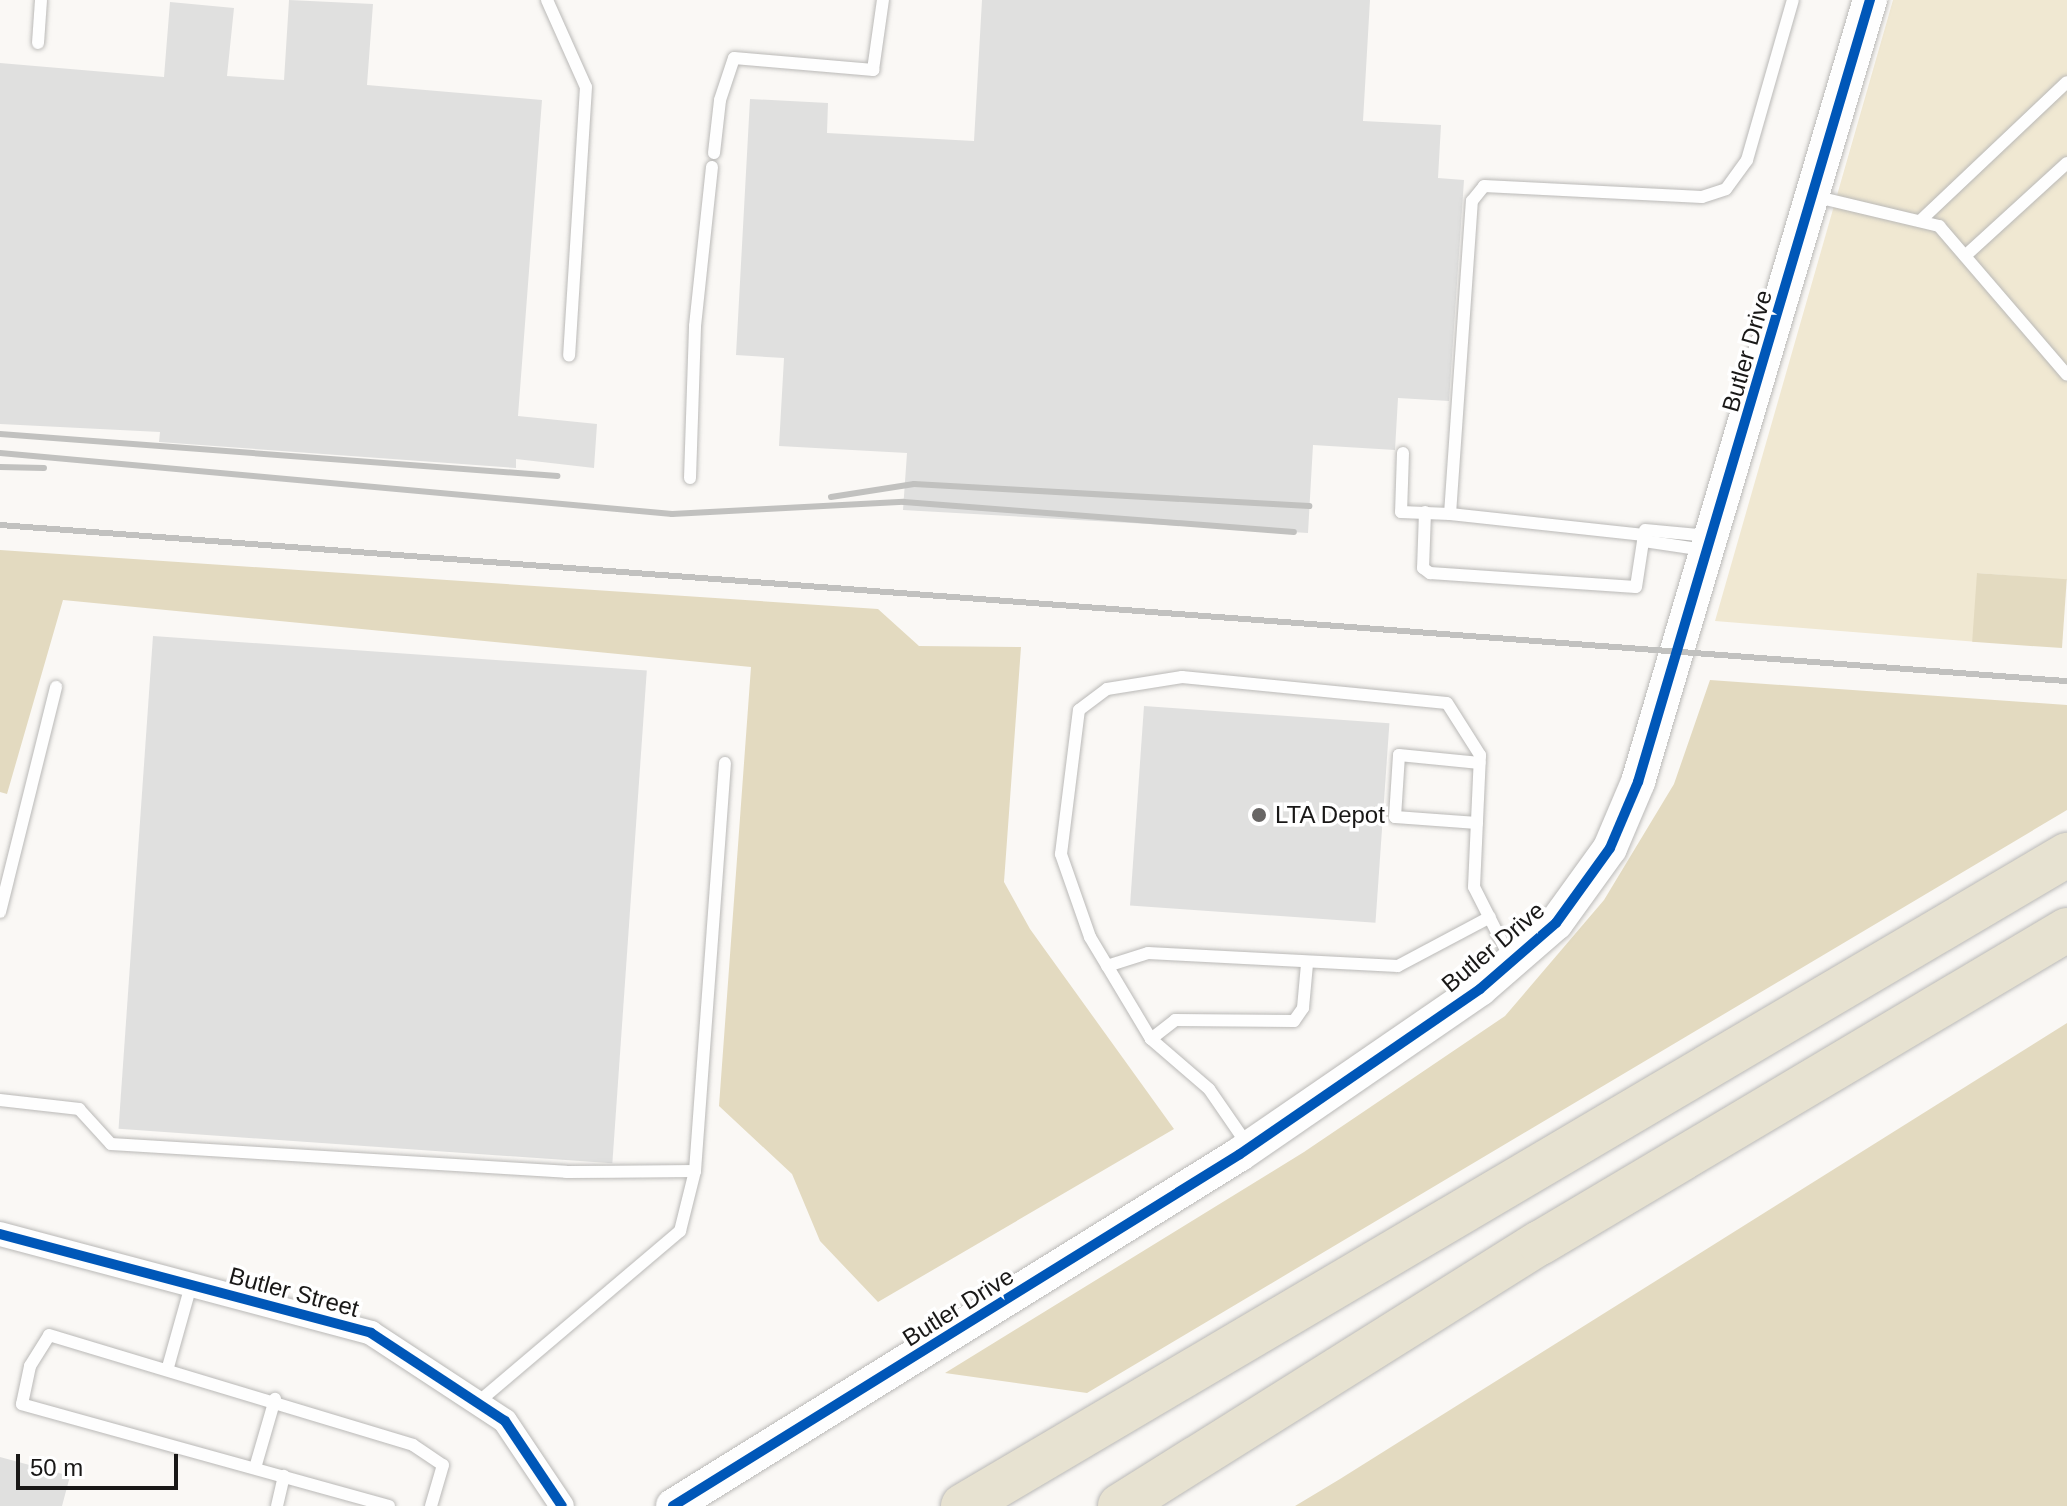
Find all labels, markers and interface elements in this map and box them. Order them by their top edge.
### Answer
street label: Butler Drive [1716,287,1778,415]
place label: LTA Depot [1275,801,1386,829]
marker: LTA Depot [1250,806,1268,824]
street label: Butler Drive [1436,896,1550,998]
street label: Butler Street [226,1261,362,1323]
street label: Butler Drive [897,1262,1019,1352]
scale bar [20,1438,182,1488]
text: 50 m [30,1454,83,1481]

